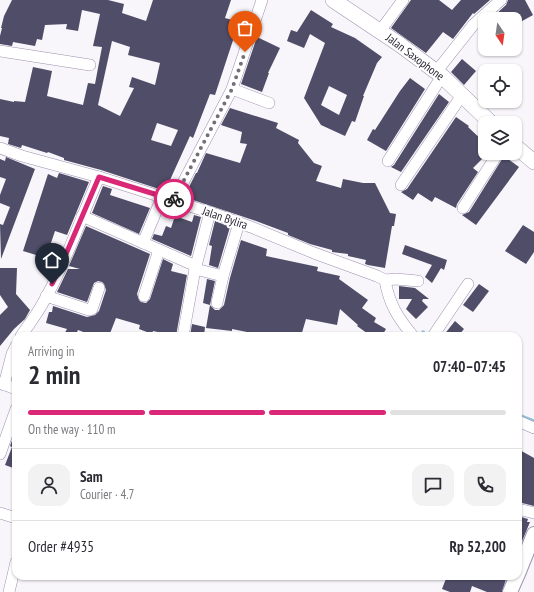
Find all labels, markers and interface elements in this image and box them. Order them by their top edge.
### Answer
pin [228,11,262,52]
north arrow [478,12,522,56]
map controls [478,12,522,160]
icon: bag [234,17,256,39]
street label: Jalan Saxophone [382,29,447,83]
button: locate [478,64,522,108]
button: layers [478,116,522,160]
courier [154,179,194,219]
icon: bike [163,188,185,210]
street label: Jalan Bylira [200,202,250,232]
pin [35,243,69,284]
icon: home [41,249,63,271]
text: Arriving in [28,343,75,360]
text: 07:40–07:45 [433,357,506,376]
text: 2 min [28,358,81,391]
text: On the way · 110 m [28,421,115,438]
button: person [28,464,70,506]
button: chat [412,464,454,506]
button: phone [464,464,506,506]
text: Sam [80,467,103,486]
text: Courier · 4.7 [80,486,134,503]
text: Order #4935 [28,537,94,556]
text: Rp 52,200 [450,537,506,556]

